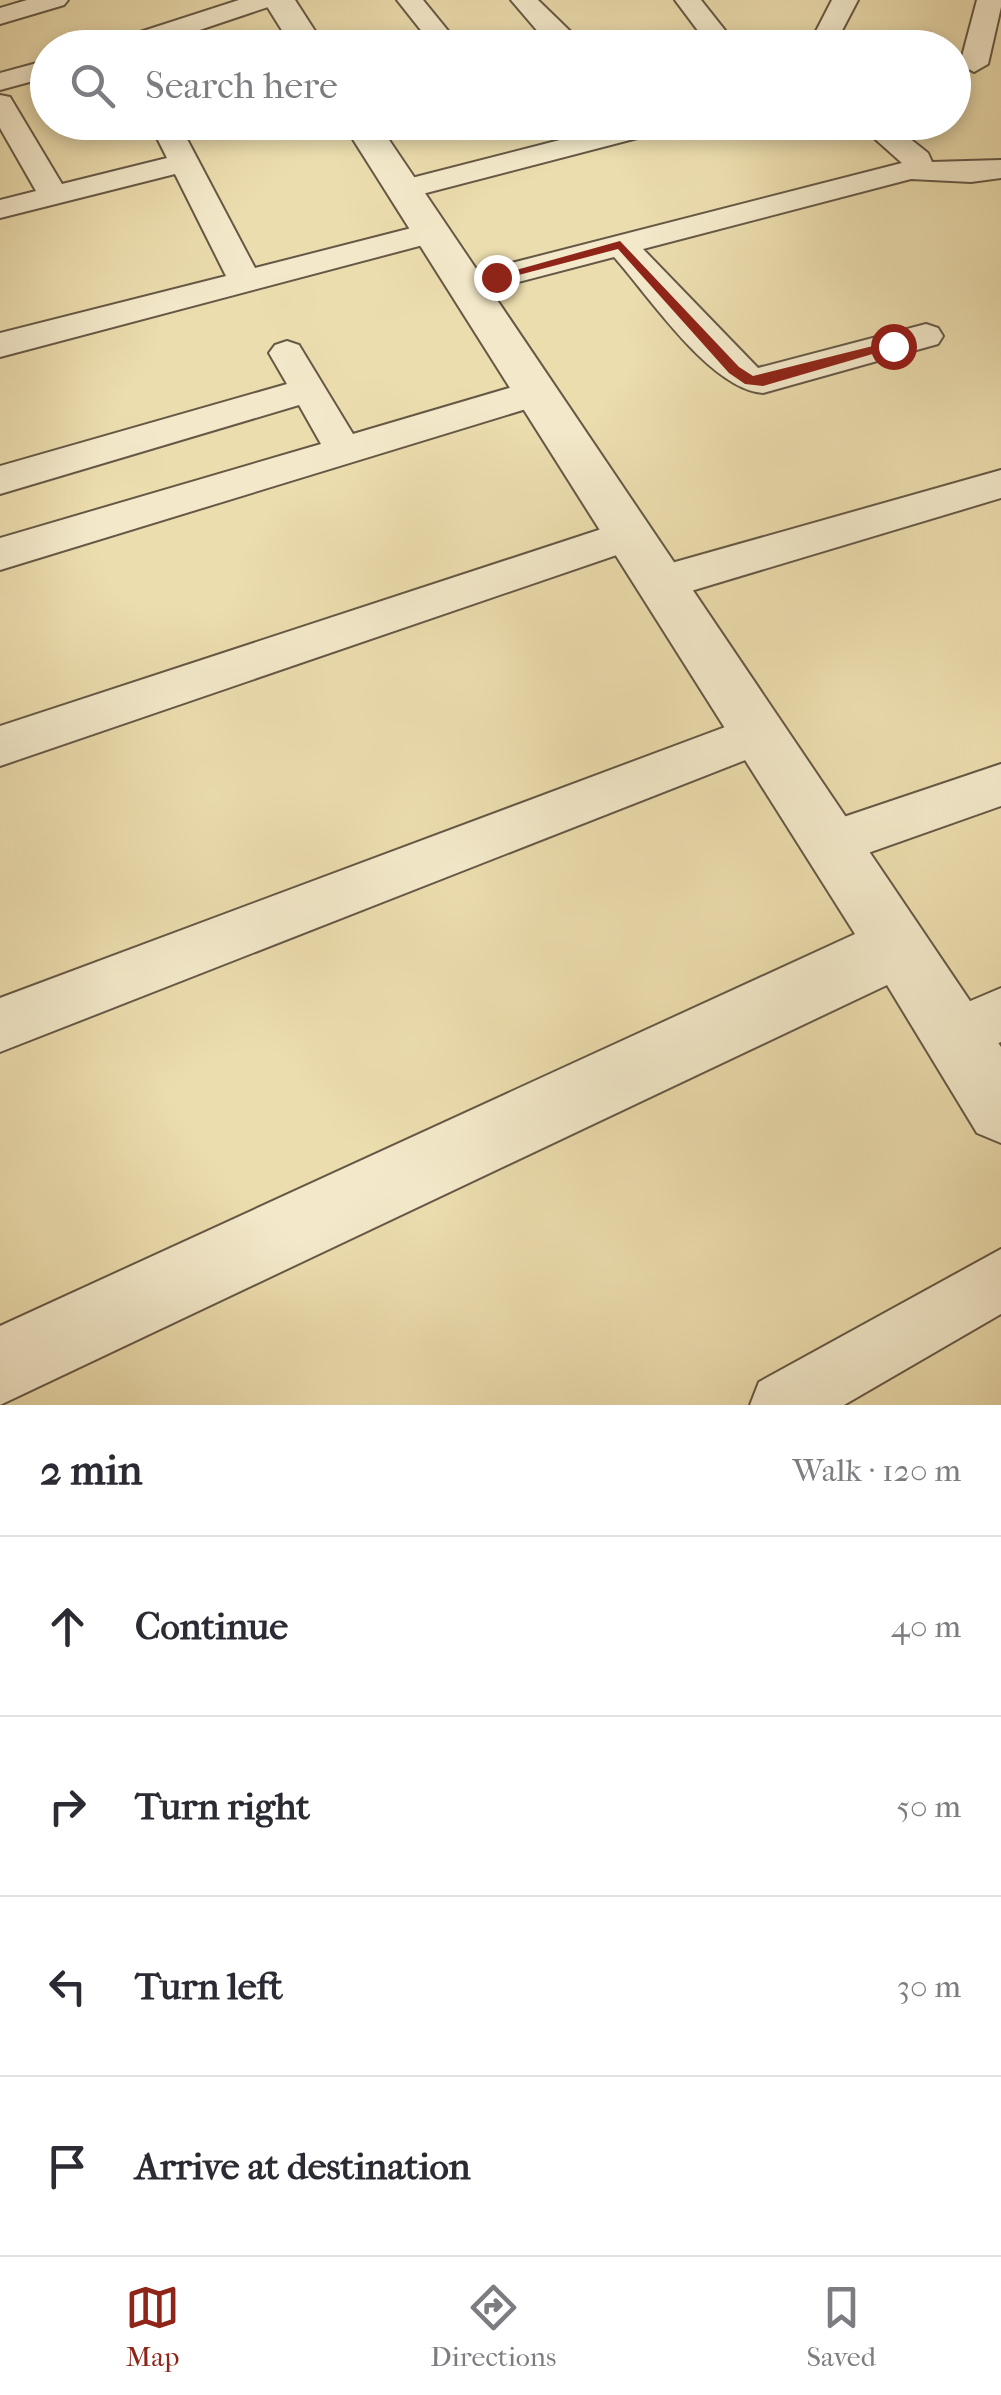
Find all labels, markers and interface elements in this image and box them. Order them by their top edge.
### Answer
search box [30,30,971,140]
icon: search [65,58,120,113]
text: Search here [145,63,338,108]
route end [474,255,520,301]
route start [871,324,917,370]
text: 2 min [40,1446,142,1495]
text: Walk · 120 m [792,1452,961,1489]
icon: ahead [40,1599,95,1654]
text: Continue [135,1604,288,1649]
text: 40 m [891,1608,961,1645]
icon: right [40,1779,95,1834]
text: Turn right [135,1784,310,1829]
text: 50 m [896,1788,961,1825]
icon: left [40,1959,95,2014]
text: Turn left [135,1964,283,2009]
text: 30 m [897,1968,961,2005]
icon: arrive [40,2139,95,2194]
text: Arrive at destination [135,2144,471,2189]
tab: Map [125,2280,180,2373]
tab: Directions [430,2280,556,2373]
tab: Saved [806,2280,876,2373]

